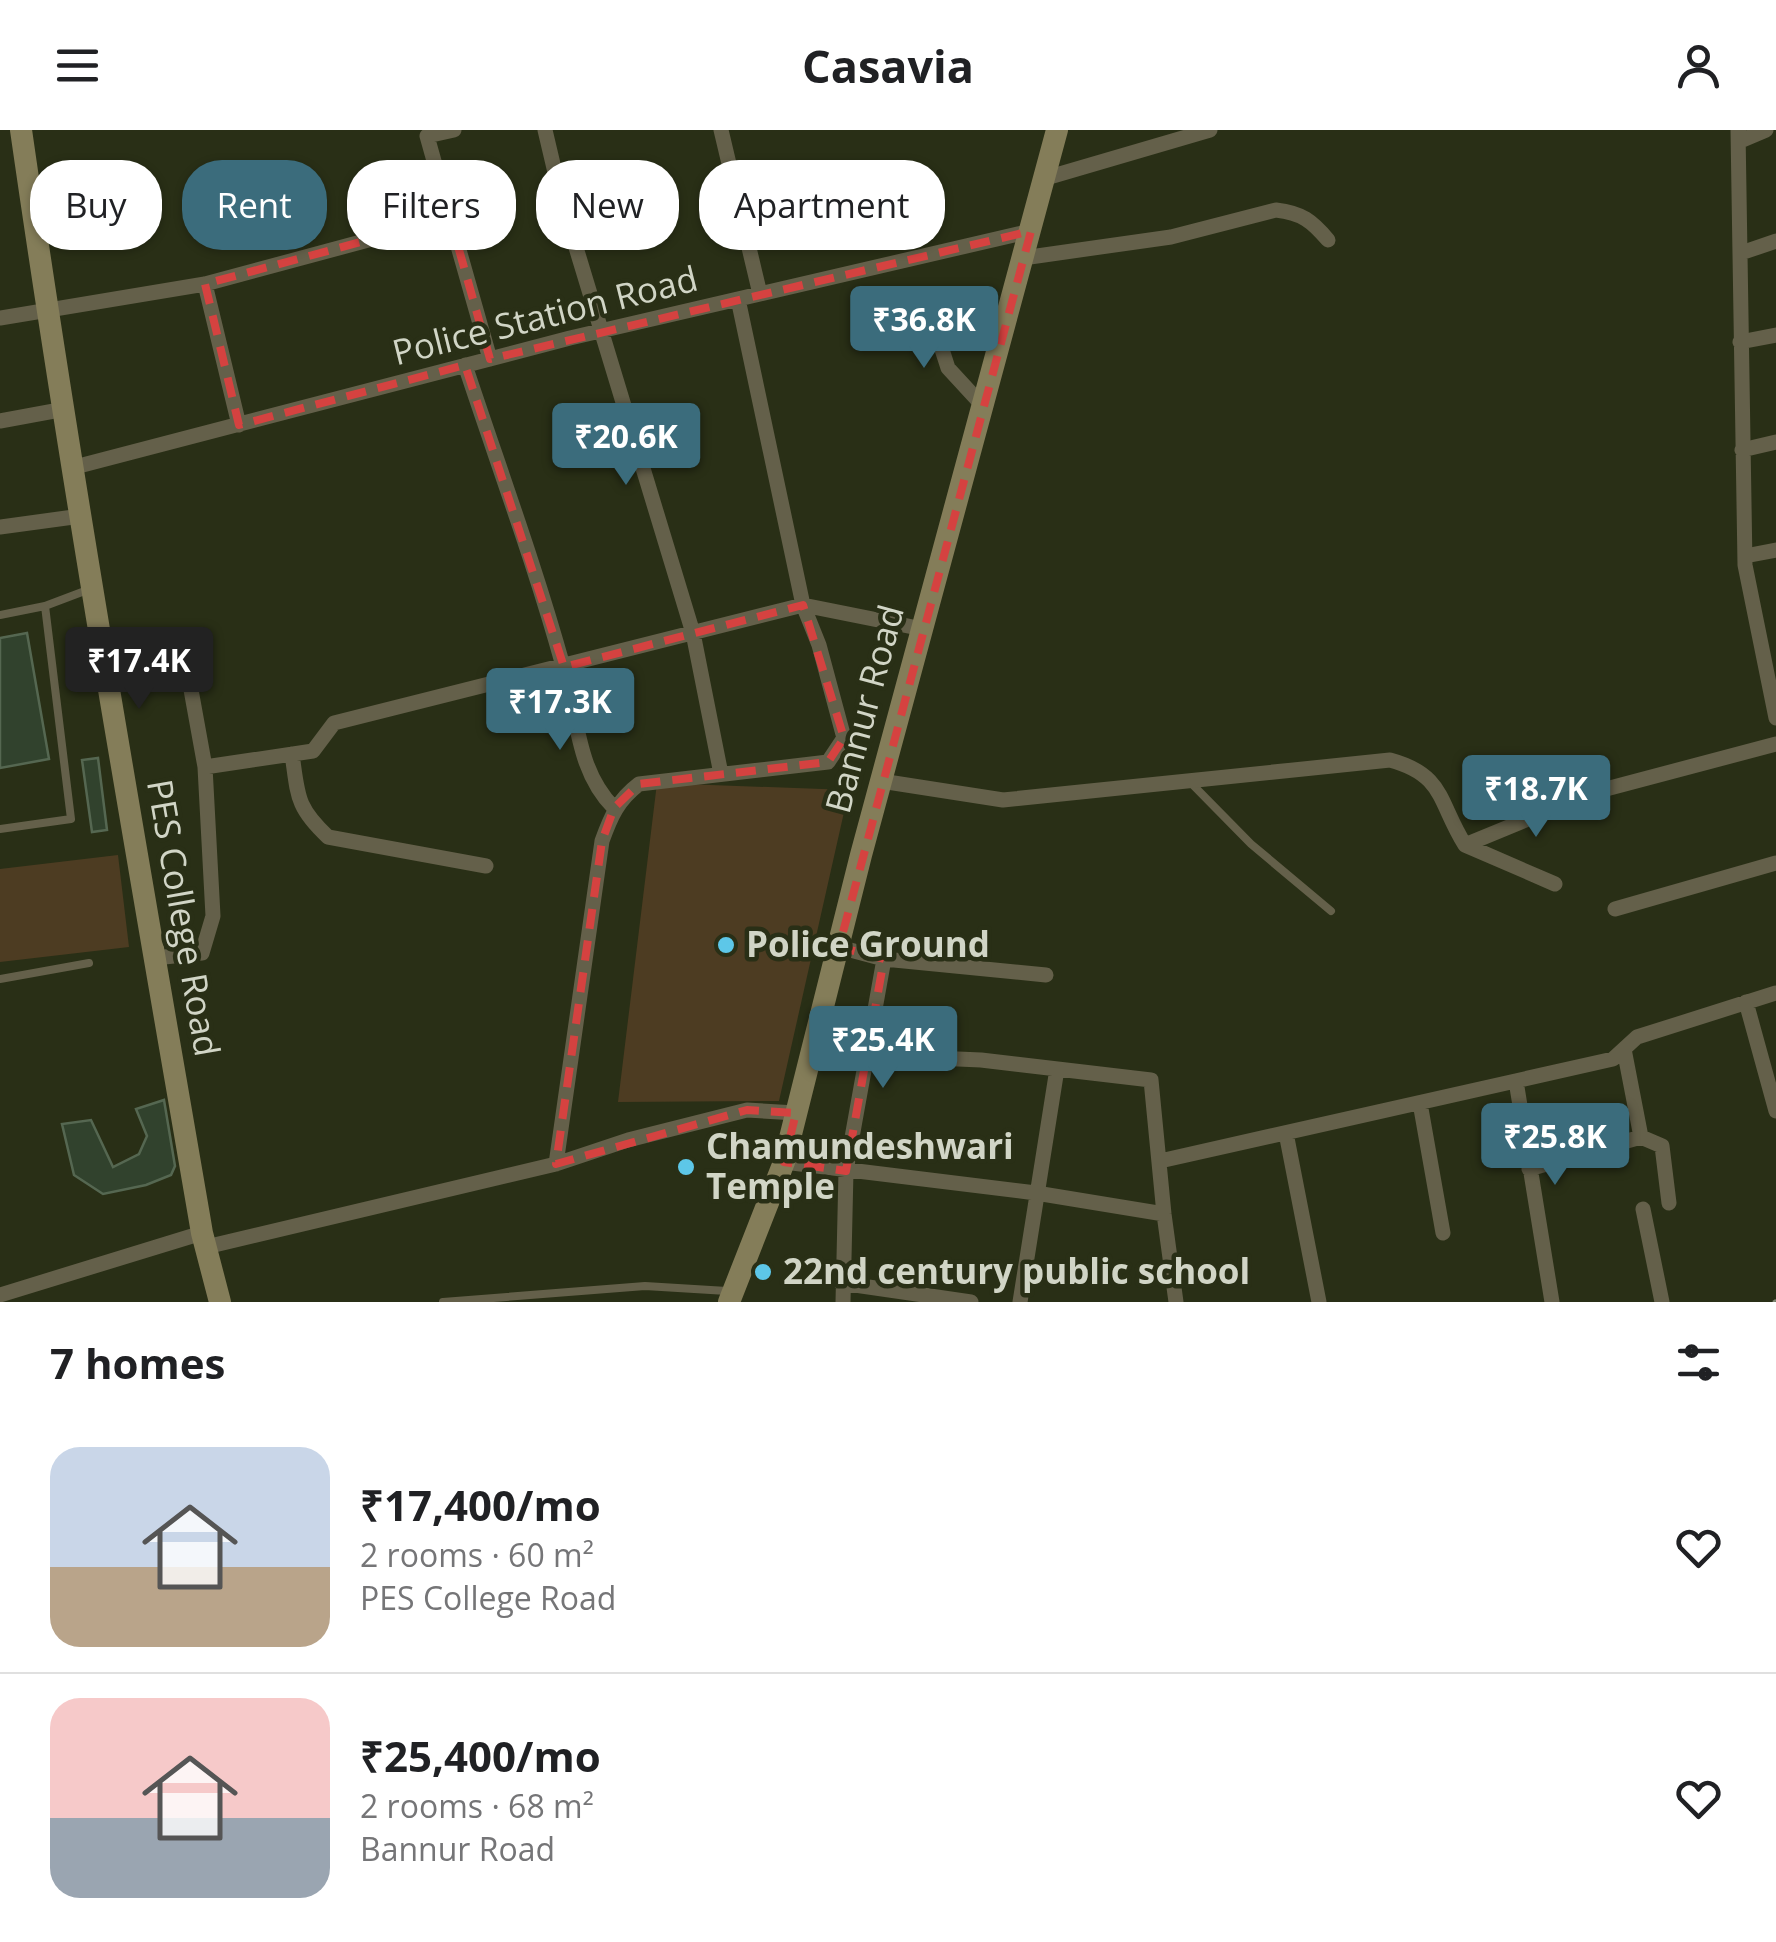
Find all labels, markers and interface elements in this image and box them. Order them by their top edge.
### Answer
text: Casavia [802,35,974,96]
icon: menu [50,38,105,93]
icon: person [1671,38,1726,93]
chip: Buy [30,160,162,250]
chip: Rent [182,160,327,250]
chip: Filters [347,160,516,250]
chip: New [536,160,679,250]
chip: Apartment [699,160,945,250]
street label: Police Station Road [387,254,702,375]
pin: ₹36.8K [843,286,1005,371]
text: ₹36.8K [872,297,976,340]
pin: ₹20.6K [545,403,707,488]
text: ₹20.6K [574,414,678,457]
street label: Bannur Road [813,599,914,818]
pin: ₹17.4K [58,627,220,712]
text: ₹17.4K [87,638,191,681]
pin: ₹17.3K [479,668,641,753]
text: ₹17.3K [508,679,612,722]
pin: ₹18.7K [1455,755,1617,840]
text: ₹18.7K [1484,766,1588,809]
street label: PES College Road [137,776,232,1060]
place label: Police Ground [746,920,990,967]
marker: Police Ground [715,934,737,956]
pin: ₹25.4K [802,1006,964,1091]
text: ₹25.4K [831,1017,935,1060]
pin: ₹25.8K [1474,1103,1636,1188]
text: ₹25.8K [1503,1114,1607,1157]
place label: Chamundeshwari Temple [706,1122,1014,1209]
marker: Chamundeshwari Temple [675,1156,697,1178]
place label: 22nd century public school [783,1247,1250,1294]
marker: 22nd century public school [752,1261,774,1283]
text: 7 homes [50,1334,225,1391]
icon: filters [1671,1335,1726,1390]
text: ₹17,400/mo [360,1476,601,1533]
icon: home [130,1487,250,1607]
icon: heart [1671,1520,1726,1575]
text: 2 rooms · 60 m² [360,1533,594,1576]
text: PES College Road [360,1576,616,1619]
text: ₹25,400/mo [360,1727,601,1784]
icon: home [130,1738,250,1858]
icon: heart [1671,1771,1726,1826]
text: 2 rooms · 68 m² [360,1784,594,1827]
text: Bannur Road [360,1827,555,1870]

